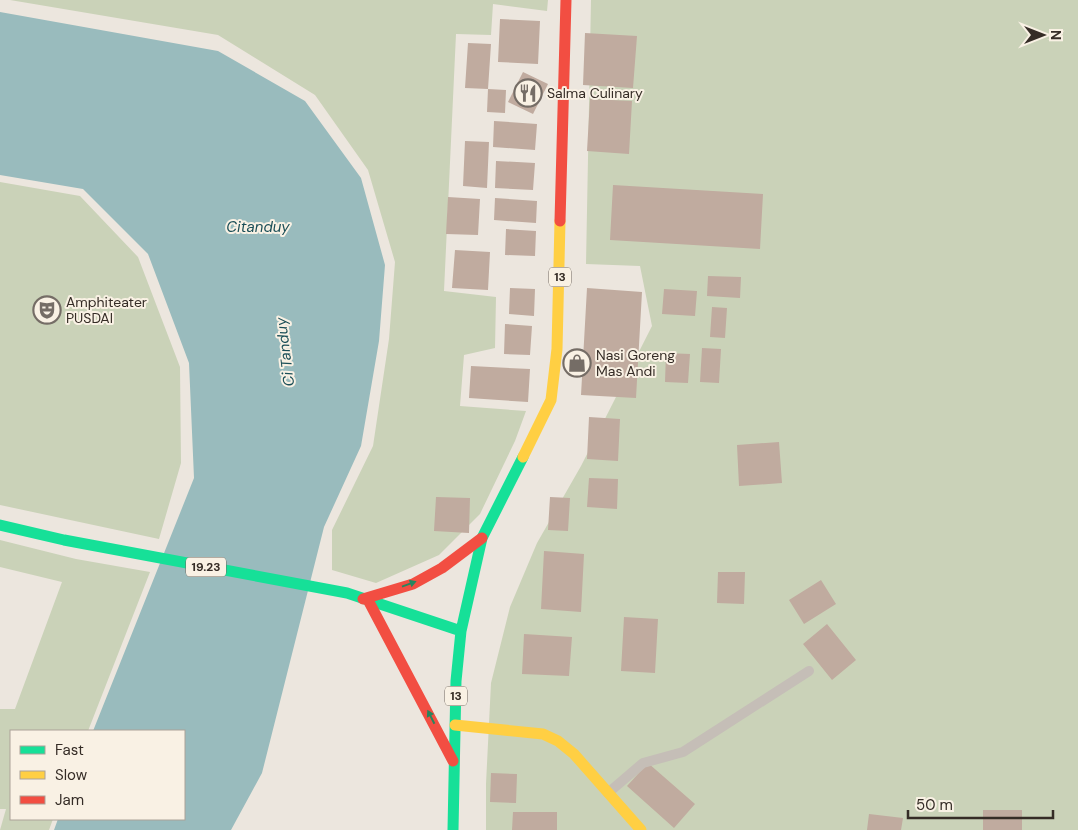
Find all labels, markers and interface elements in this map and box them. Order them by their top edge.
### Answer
north arrow [1018,10,1068,60]
text: N [1047,30,1065,40]
restaurant icon: Salma Culinary [513,78,543,108]
place label: Salma Culinary [547,84,643,102]
water label: Citanduy [226,217,290,237]
road number: 13 [549,268,571,286]
place label: Amphiteater PUSDAI [66,293,147,327]
theatre icon: Amphiteater PUSDAI [32,295,62,325]
water label: Ci Tanduy [271,316,299,388]
place label: Nasi Goreng Mas Andi [596,346,675,380]
shop icon: Nasi Goreng Mas Andi [562,348,592,378]
road number: 19.23 [186,558,226,576]
one-way arrow [402,580,417,587]
road number: 13 [445,686,467,706]
one-way arrow [427,710,435,725]
legend [10,730,185,820]
text: Fast [55,740,84,760]
text: Slow [55,765,88,785]
scale bar [908,788,1053,820]
text: Jam [55,790,84,810]
text: 50 m [916,795,953,815]

